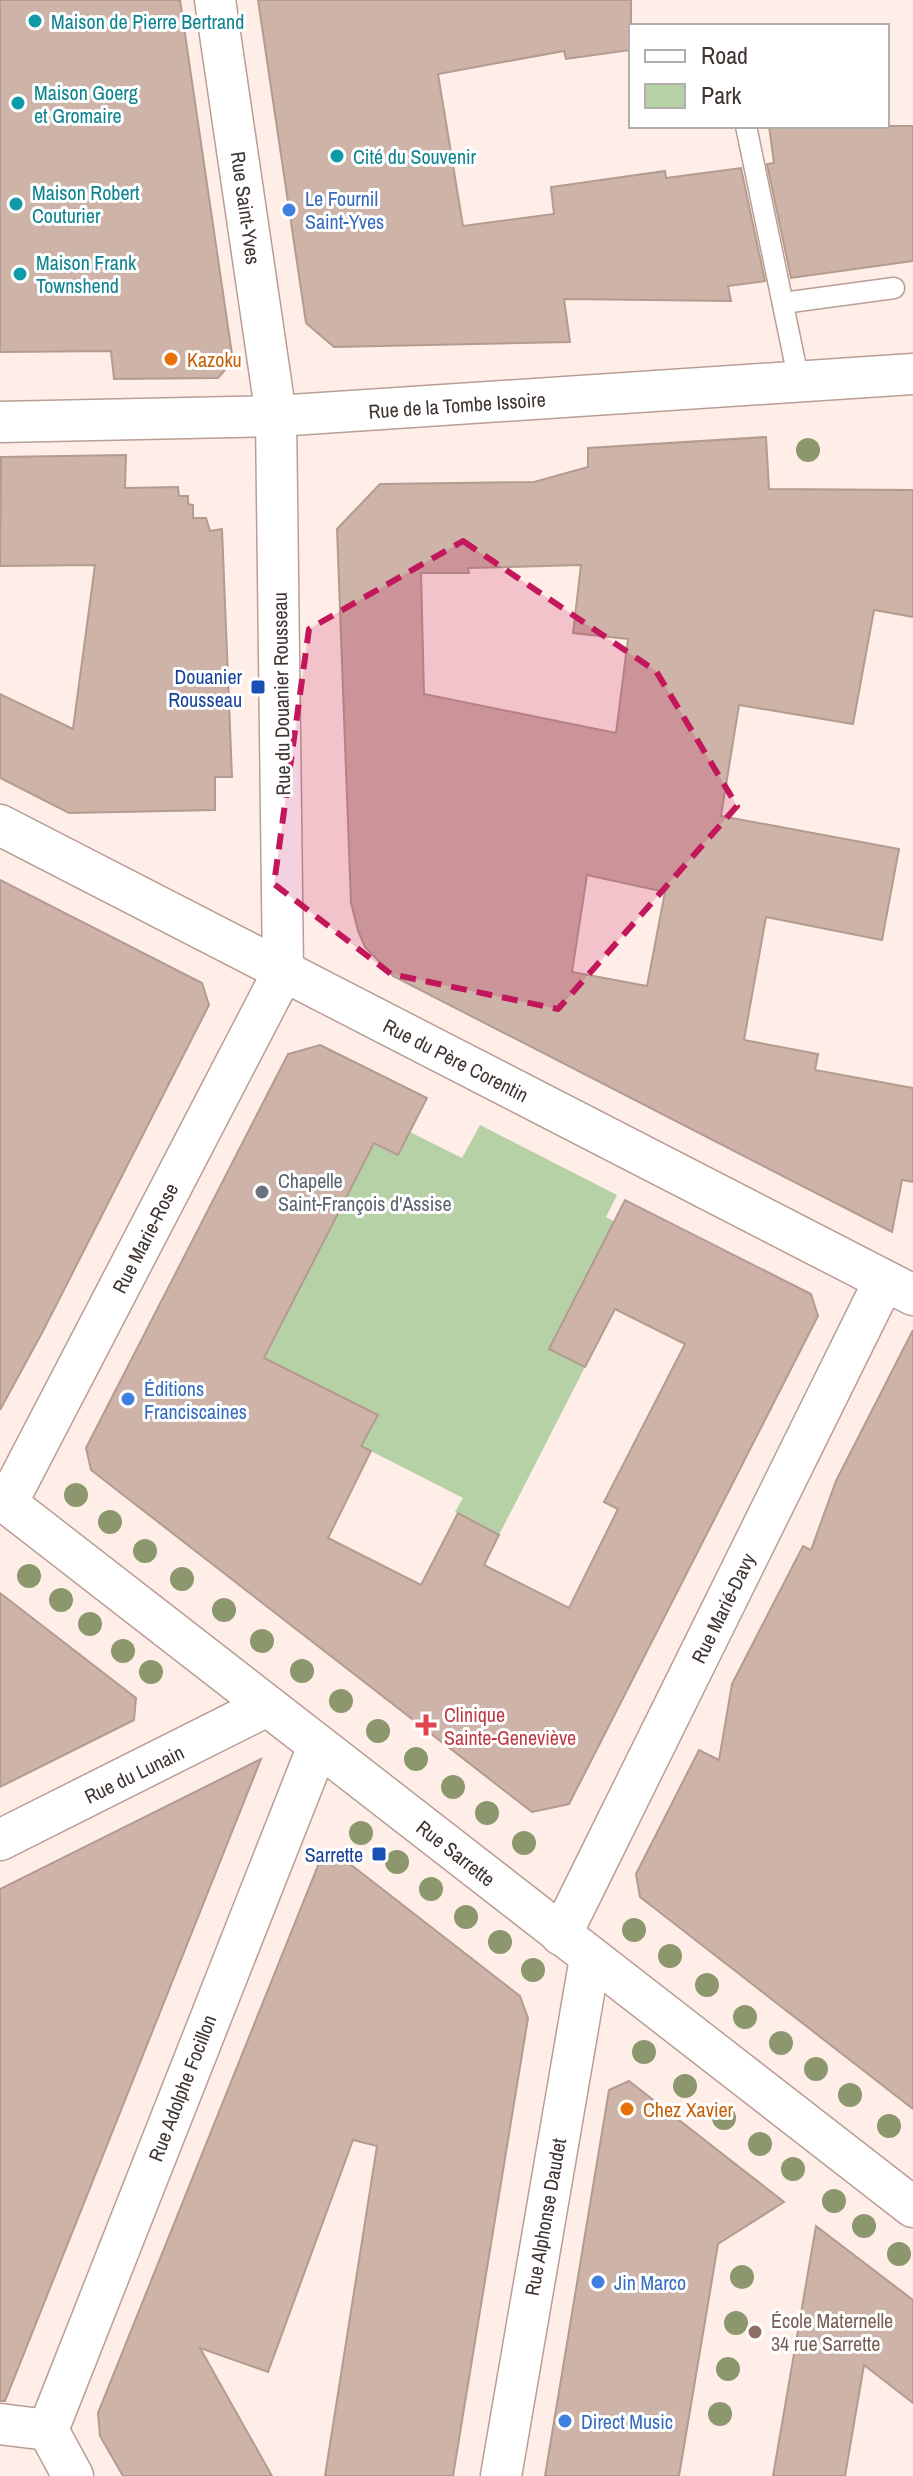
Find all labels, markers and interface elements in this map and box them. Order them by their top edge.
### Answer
place label: Maison de Pierre Bertrand [51,8,244,35]
marker: Maison de Pierre Bertrand [26,12,44,30]
legend [629,24,889,128]
text: Road [701,39,748,71]
place label: Maison Goerg et Gromaire [34,79,138,129]
text: Park [701,79,742,111]
marker: Maison Goerg et Gromaire [9,94,27,112]
place label: Cité du Souvenir [353,143,477,170]
marker: Cité du Souvenir [328,147,346,165]
street label: Rue Saint-Yves [225,150,267,266]
place label: Maison Robert Couturier [32,179,140,229]
place label: Le Fournil Saint-Yves [305,185,384,235]
marker: Maison Robert Couturier [7,195,25,213]
marker: Le Fournil Saint-Yves [280,201,298,219]
place label: Maison Frank Townshend [36,249,137,299]
marker: Maison Frank Townshend [11,265,29,283]
place label: Kazoku [187,346,242,373]
marker: Kazoku [162,350,180,368]
street label: Rue de la Tombe Issoire [368,385,546,425]
street label: Rue du Douanier Rousseau [266,592,296,796]
place label: Douanier Rousseau [168,663,243,713]
marker: Douanier Rousseau [249,678,267,696]
street label: Rue du Père Corentin [379,1012,533,1108]
place label: Chapelle Saint-François d'Assise [278,1167,452,1217]
street label: Rue Marie-Rose [106,1178,184,1298]
marker: Chapelle Saint-François d'Assise [253,1183,271,1201]
place label: Éditions Franciscaines [144,1375,247,1425]
marker: Éditions Franciscaines [119,1390,137,1408]
street label: Rue Marié-Davy [685,1548,762,1668]
place label: Clinique Sainte-Geneviève [444,1701,576,1751]
marker: Clinique Sainte-Geneviève [415,1714,437,1736]
street label: Rue du Lunain [80,1738,188,1810]
street label: Rue Sarrette [411,1814,501,1892]
place label: Sarrette [305,1841,363,1868]
marker: Sarrette [370,1845,388,1863]
street label: Rue Adolphe Focillon [142,2011,222,2165]
place label: Chez Xavier [643,2096,734,2123]
marker: Chez Xavier [618,2100,636,2118]
street label: Rue Alphonse Daudet [518,2136,572,2298]
place label: Jin Marco [614,2269,686,2296]
marker: Jin Marco [589,2273,607,2291]
place label: École Maternelle 34 rue Sarrette [771,2307,893,2357]
marker: École Maternelle 34 rue Sarrette [746,2323,764,2341]
place label: Direct Music [581,2408,673,2435]
marker: Direct Music [556,2412,574,2430]

